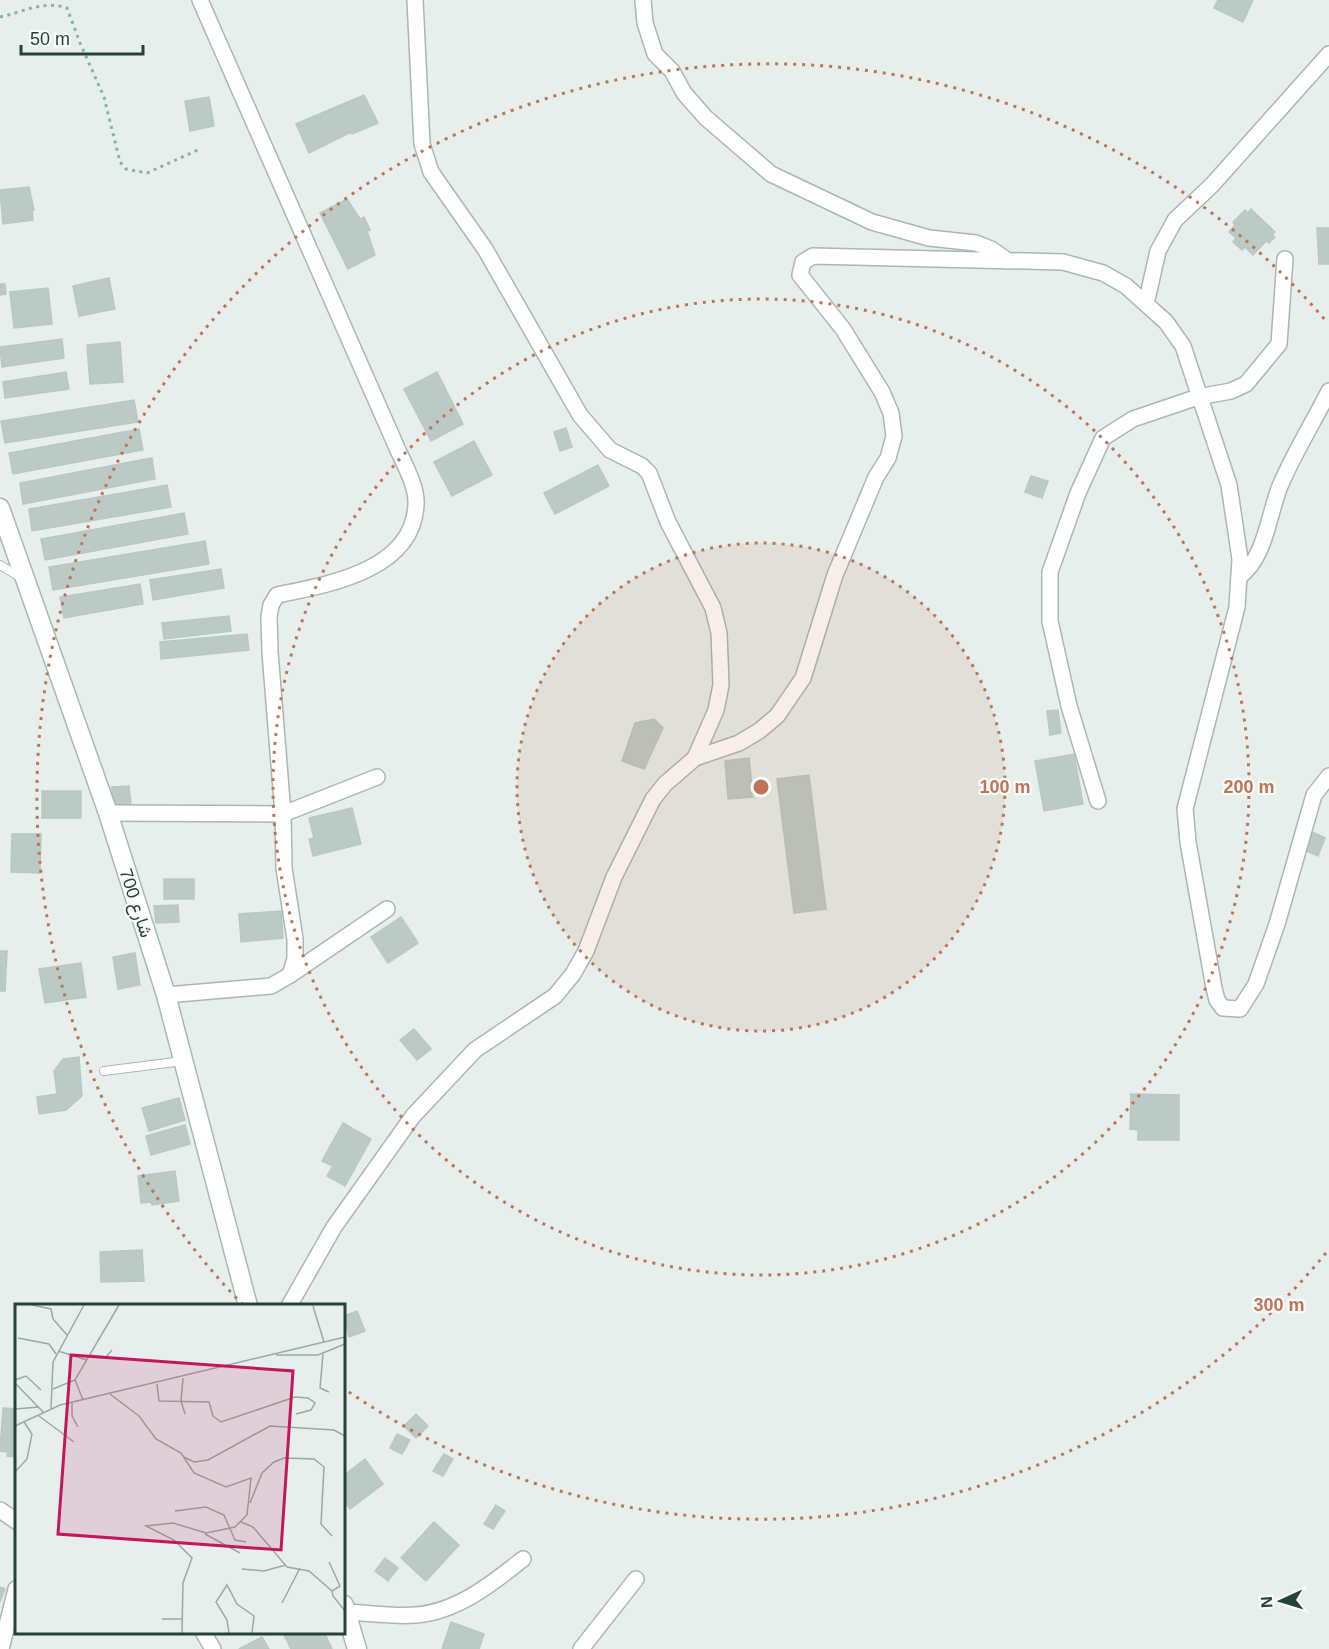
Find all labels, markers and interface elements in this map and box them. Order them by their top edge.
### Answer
scale bar [21,18,142,56]
text: 50 m [30,29,70,49]
centre of rings [751,777,771,797]
text: 100 m [979,777,1031,797]
text: 200 m [1223,777,1275,797]
street label: شارع 700 [114,866,157,941]
text: 300 m [1253,1295,1305,1315]
inset map [15,1304,345,1634]
north arrow [1251,1571,1311,1631]
text: N [1258,1596,1275,1608]

